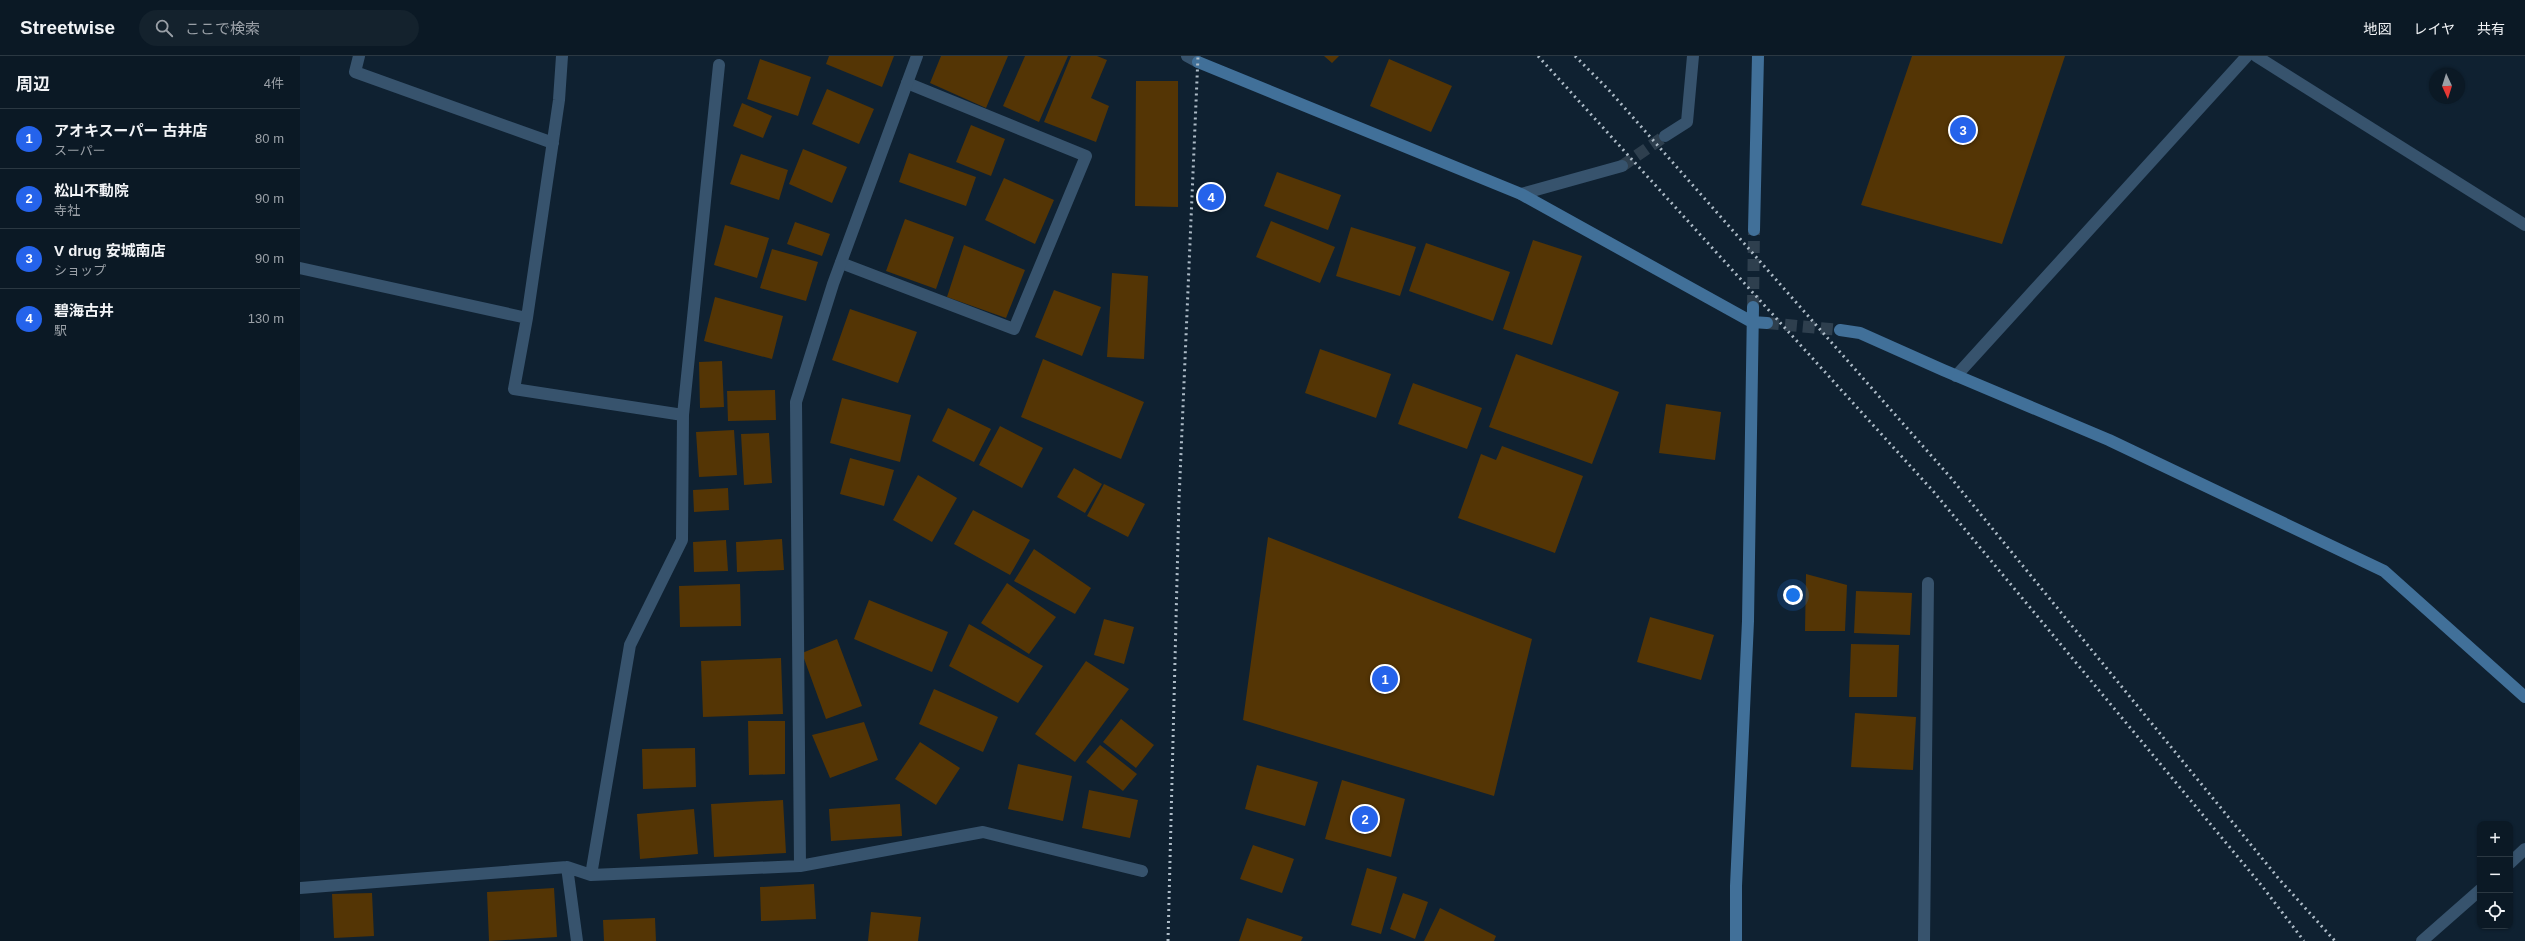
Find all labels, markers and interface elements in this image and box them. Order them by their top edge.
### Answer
search box [139,10,419,46]
text: Streetwise [20,17,115,38]
icon: search [153,17,175,39]
text: ここで検索 [185,20,260,37]
text: 地図 [2363,21,2391,37]
text: レイヤ [2413,21,2455,37]
text: 共有 [2477,21,2505,37]
north arrow [2429,68,2465,104]
text: 周辺 [16,75,50,94]
text: 4件 [264,76,284,91]
pin: 3 [1950,115,1976,145]
text: アオキスーパー 古井店 [54,122,208,139]
text: 1 [25,131,33,146]
text: 80 m [255,131,284,146]
text: スーパー [54,143,106,158]
text: 松山不動院 [54,182,129,199]
pin: 4 [1198,182,1224,212]
text: 2 [25,191,33,206]
text: 90 m [255,191,284,206]
text: 寺社 [54,203,80,218]
text: V drug 安城南店 [54,242,166,259]
text: 3 [25,251,33,266]
text: 90 m [255,251,284,266]
text: ショップ [54,263,106,278]
text: 碧海古井 [54,302,114,319]
text: 4 [25,311,33,326]
text: 130 m [248,311,284,326]
text: 駅 [54,323,67,338]
your location [1783,585,1803,605]
pin: 1 [1372,664,1398,694]
pin: 2 [1352,804,1378,834]
map controls [2477,821,2513,929]
button: + [2477,821,2513,857]
button: − [2477,857,2513,893]
button: locate [2477,893,2513,929]

